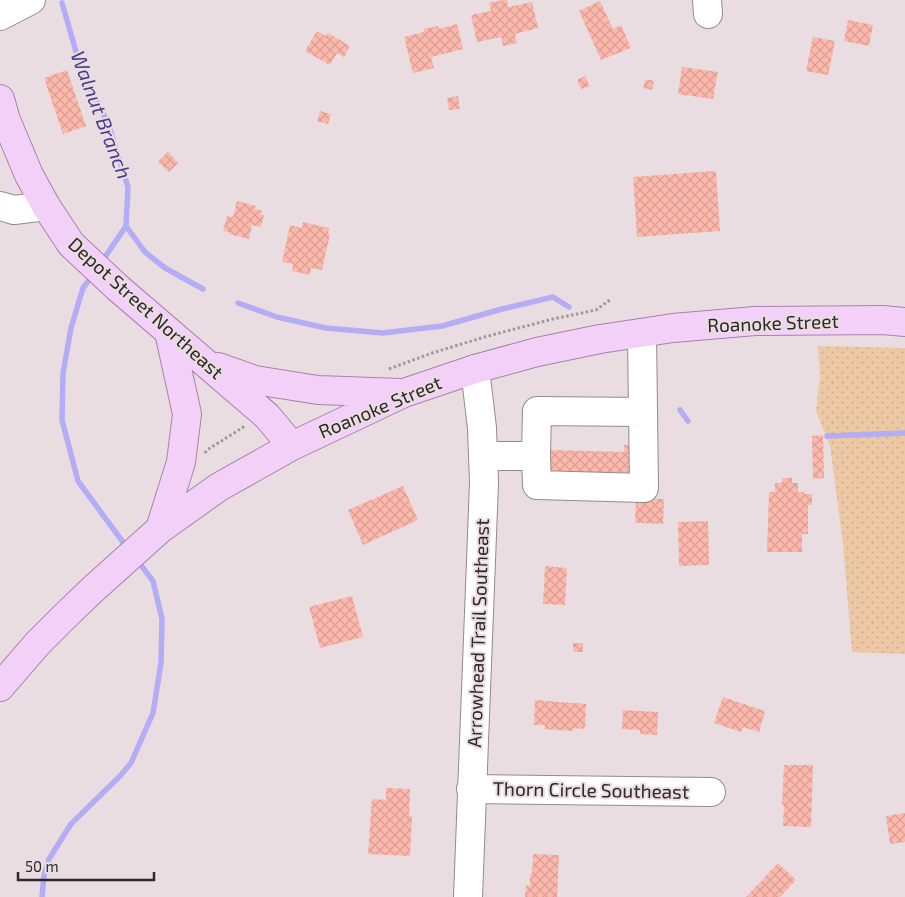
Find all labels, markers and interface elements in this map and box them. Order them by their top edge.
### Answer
water label: Walnut Branch [67,47,137,182]
street label: Depot Street Northeast [64,232,229,383]
street label: Roanoke Street [707,309,839,336]
street label: Roanoke Street [315,370,445,443]
street label: Arrowhead Trail Southeast [462,518,493,748]
street label: Thorn Circle Southeast [493,776,689,803]
scale bar [18,850,154,882]
text: 50 m [25,857,59,875]

